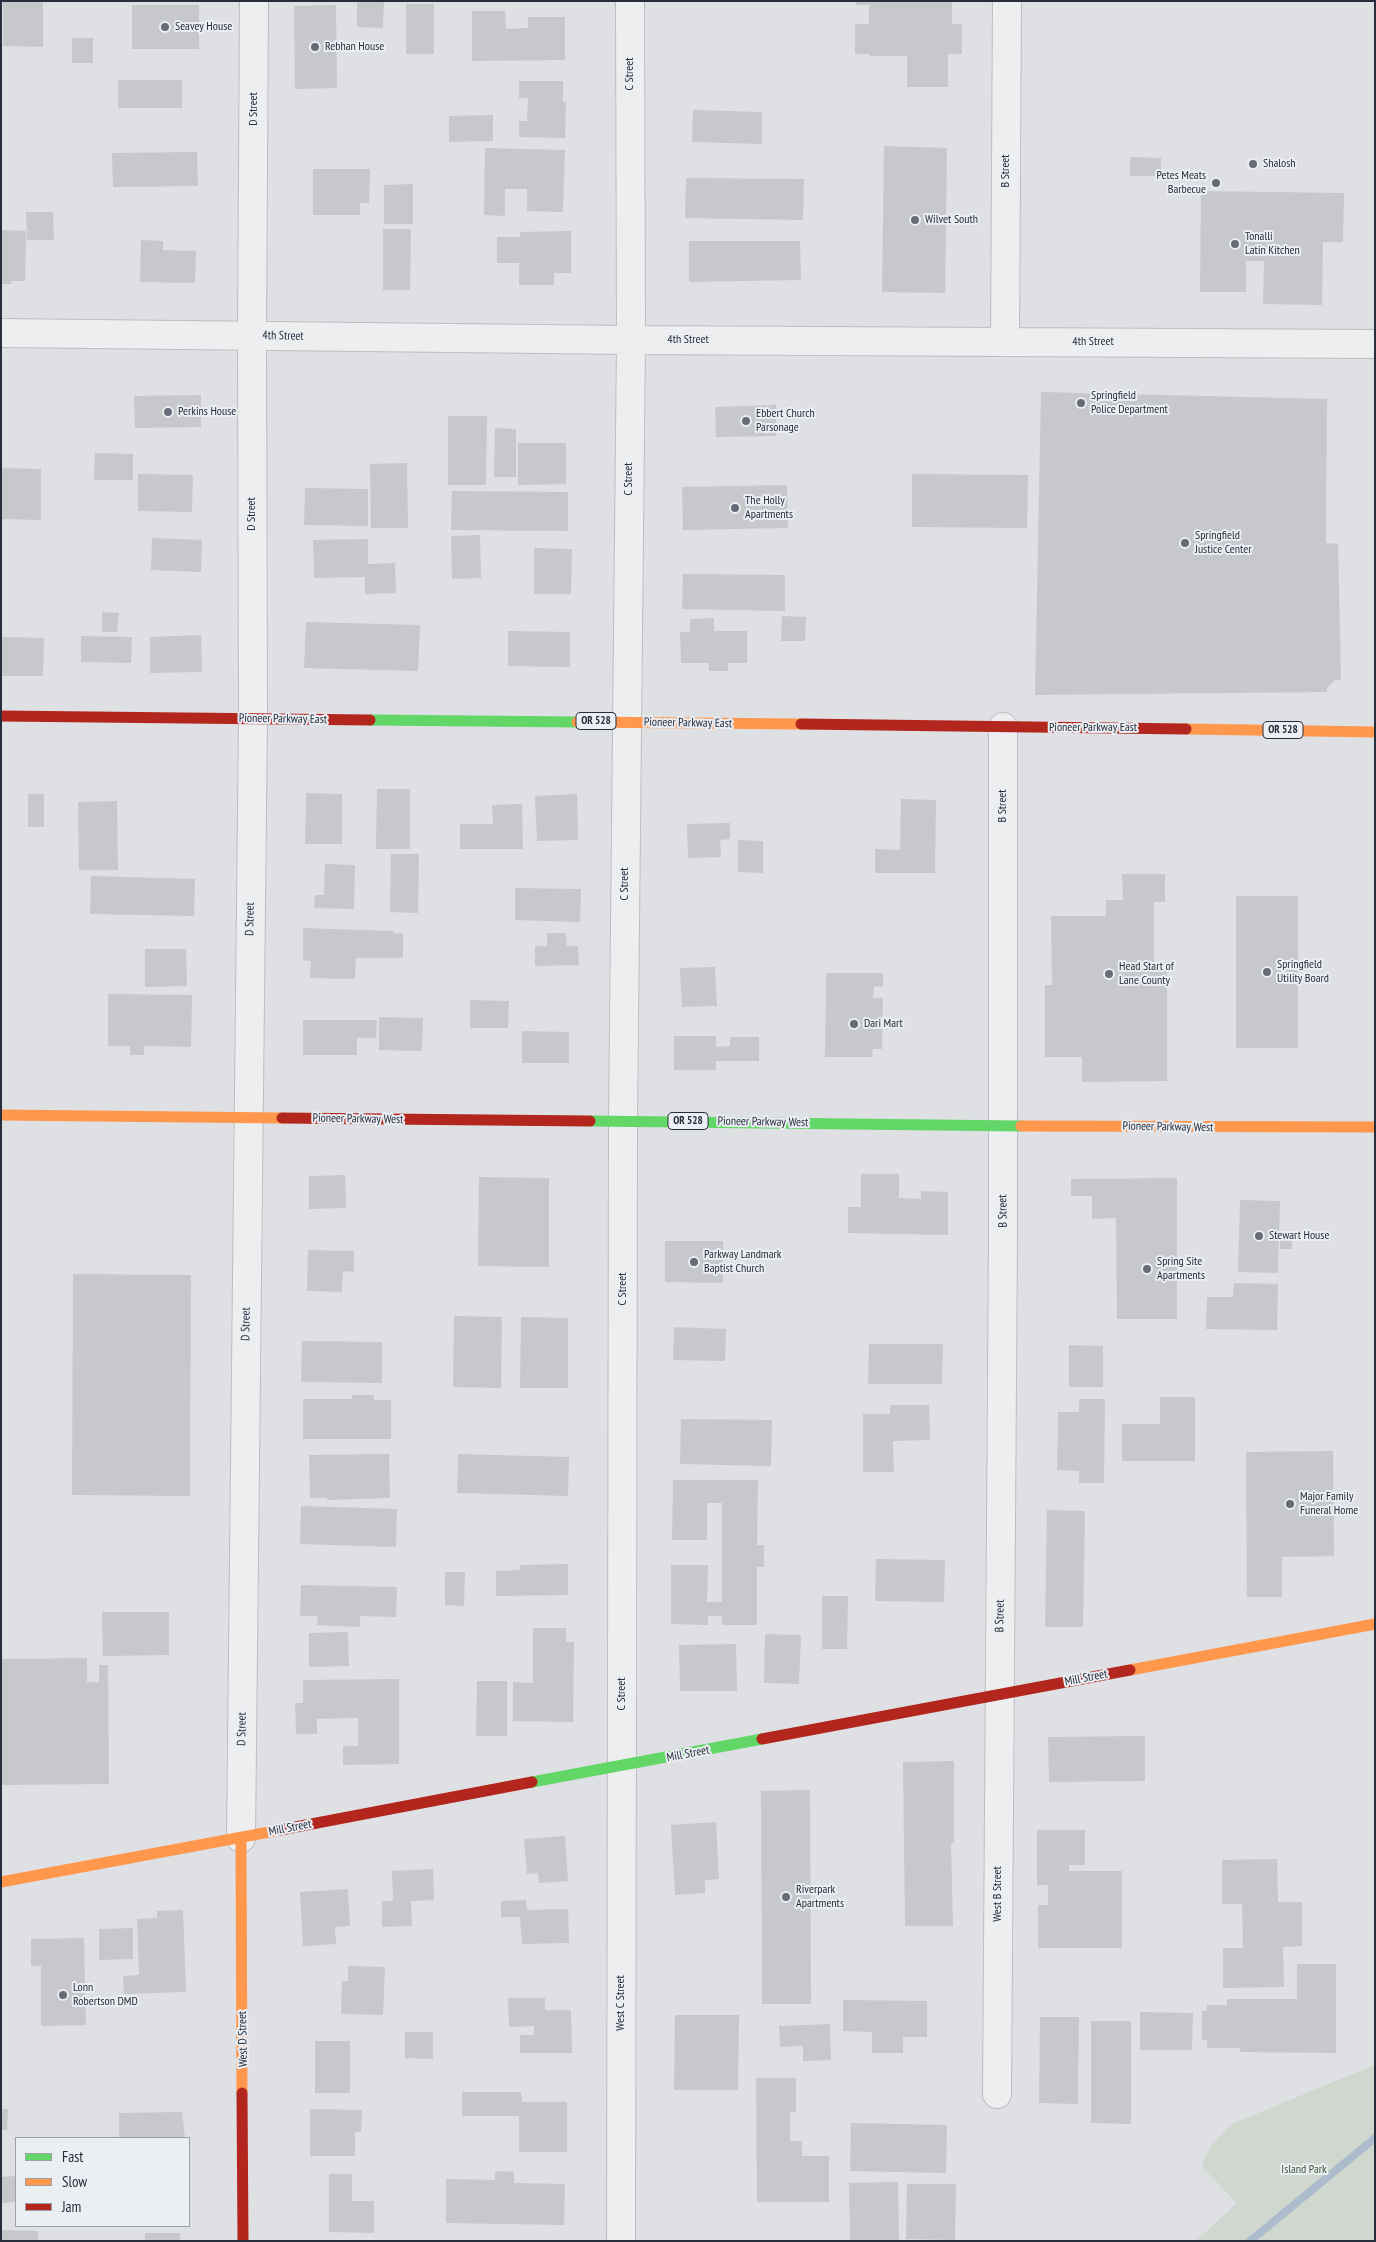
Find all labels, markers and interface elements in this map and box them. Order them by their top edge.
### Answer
place label: Seavey House [175,20,232,34]
marker: Seavey House [159,21,171,33]
place label: Rebhan House [325,40,384,54]
marker: Rebhan House [309,41,321,53]
street label: C Street [623,58,637,90]
street label: D Street [247,92,261,126]
street label: B Street [999,154,1013,188]
place label: Shalosh [1263,157,1296,171]
marker: Shalosh [1247,158,1259,170]
place label: Petes Meats Barbecue [1156,169,1206,197]
marker: Petes Meats Barbecue [1210,177,1222,189]
place label: Wilvet South [925,213,978,227]
marker: Wilvet South [909,214,921,226]
place label: Tonalli Latin Kitchen [1245,230,1300,258]
marker: Tonalli Latin Kitchen [1229,238,1241,250]
street label: 4th Street [262,328,304,344]
street label: 4th Street [667,333,709,347]
street label: 4th Street [1072,335,1114,349]
place label: Springfield Police Department [1091,389,1168,417]
marker: Springfield Police Department [1075,397,1087,409]
place label: Perkins House [178,405,236,419]
marker: Perkins House [162,406,174,418]
place label: Ebbert Church Parsonage [756,407,815,435]
marker: Ebbert Church Parsonage [740,415,752,427]
street label: C Street [622,463,636,495]
place label: The Holly Apartments [745,494,793,522]
street label: D Street [245,497,259,531]
marker: The Holly Apartments [729,502,741,514]
place label: Springfield Justice Center [1195,529,1251,557]
marker: Springfield Justice Center [1179,537,1191,549]
street label: Pioneer Parkway East [239,711,327,727]
road number: OR 528 [576,712,616,729]
street label: Pioneer Parkway East [644,715,732,731]
street label: Pioneer Parkway East [1049,721,1137,735]
road number: OR 528 [1263,722,1303,738]
street label: B Street [996,789,1010,823]
street label: C Street [618,868,632,900]
street label: D Street [243,902,257,936]
place label: Springfield Utility Board [1277,958,1329,986]
place label: Head Start of Lane County [1119,960,1174,988]
marker: Springfield Utility Board [1261,966,1273,978]
marker: Head Start of Lane County [1103,968,1115,980]
place label: Dari Mart [864,1017,903,1031]
marker: Dari Mart [848,1018,860,1030]
street label: Pioneer Parkway West [312,1111,404,1127]
road number: OR 528 [668,1112,708,1130]
street label: Pioneer Parkway West [717,1114,809,1130]
street label: Pioneer Parkway West [1122,1119,1214,1135]
street label: B Street [996,1194,1010,1228]
place label: Stewart House [1269,1229,1329,1243]
marker: Stewart House [1253,1230,1265,1242]
place label: Parkway Landmark Baptist Church [704,1248,781,1276]
place label: Spring Site Apartments [1157,1255,1205,1283]
marker: Parkway Landmark Baptist Church [688,1256,700,1268]
marker: Spring Site Apartments [1141,1263,1153,1275]
street label: C Street [616,1273,630,1305]
street label: D Street [239,1307,253,1341]
place label: Major Family Funeral Home [1300,1490,1358,1518]
marker: Major Family Funeral Home [1284,1498,1296,1510]
street label: B Street [993,1599,1007,1633]
street label: Mill Street [1063,1667,1109,1689]
street label: C Street [615,1678,629,1710]
street label: D Street [235,1712,249,1746]
street label: Mill Street [665,1743,711,1765]
street label: Mill Street [267,1817,313,1839]
street label: West B Street [991,1866,1005,1922]
place label: Riverpark Apartments [796,1883,844,1911]
marker: Riverpark Apartments [780,1891,792,1903]
street label: West C Street [614,1975,628,2031]
place label: Lonn Robertson DMD [73,1981,138,2009]
marker: Lonn Robertson DMD [57,1989,69,2001]
street label: West D Street [235,2011,251,2067]
legend [15,2137,190,2227]
text: Fast [62,2147,83,2166]
park label: Island Park [1281,2163,1327,2177]
text: Slow [62,2172,87,2191]
text: Jam [62,2197,81,2216]

